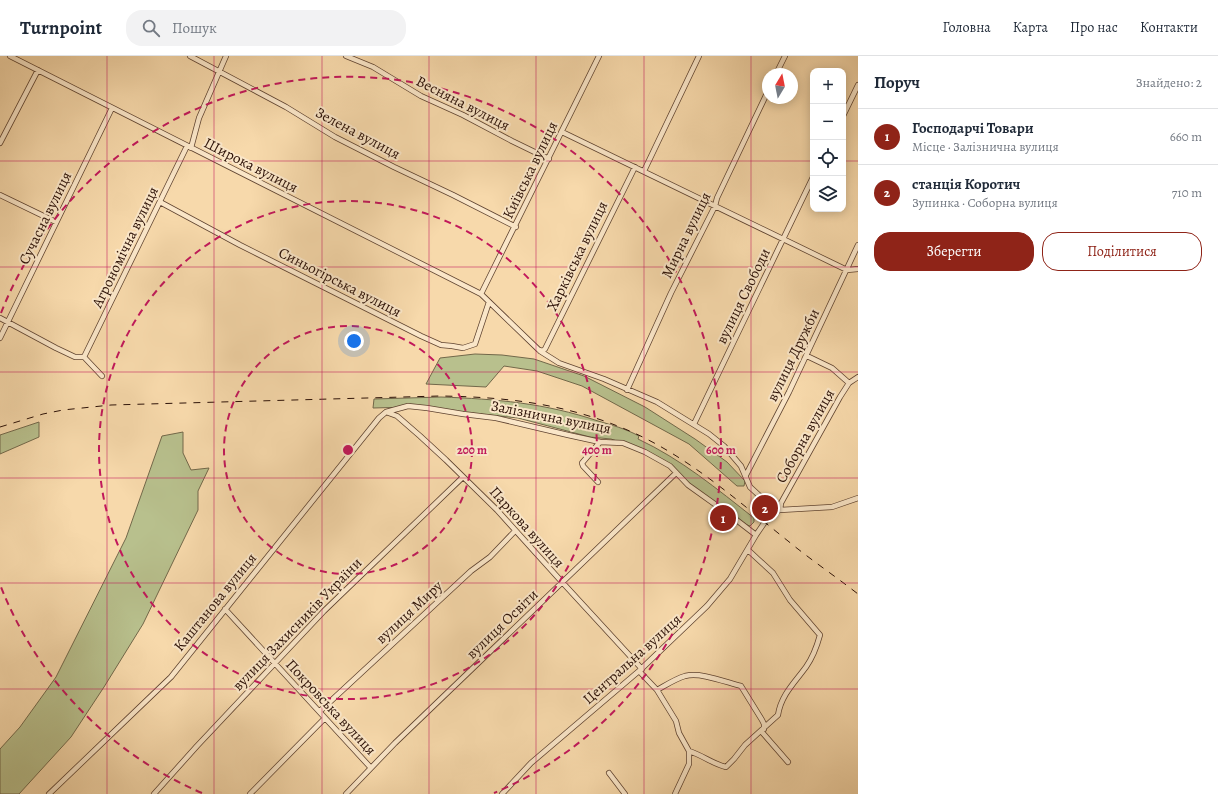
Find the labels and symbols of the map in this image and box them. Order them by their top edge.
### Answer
north arrow [762,68,798,104]
street label: Весняна вулиця [413,71,513,135]
street label: Зелена вулиця [312,102,404,164]
street label: Київська вулиця [498,118,562,222]
street label: Широка вулиця [200,133,302,197]
street label: Сучасна вулиця [14,168,76,268]
street label: Агрономічна вулиця [87,183,163,312]
street label: Мирна вулиця [656,189,716,281]
street label: Харківська вулиця [542,198,612,314]
street label: Синьогірська вулиця [275,242,405,322]
street label: вулиця Свободи [711,245,775,347]
street label: вулиця Дружби [762,305,824,405]
your location [344,331,364,351]
street label: Соборна вулиця [771,385,839,487]
street label: Залізнична вулиця [489,396,613,438]
text: 200 m [457,442,487,458]
text: 400 m [582,442,612,458]
text: 600 m [706,442,736,458]
centre of rings [341,443,355,457]
street label: Паркова вулиця [485,482,569,572]
pin: 2 [752,493,778,523]
pin: 1 [710,503,736,533]
street label: Каштанова вулиця [169,549,261,655]
street label: вулиця Захисників України [228,553,366,695]
street label: вулиця Миру [371,576,447,648]
street label: вулиця Освіти [462,585,542,663]
street label: Центральна вулиця [578,609,686,709]
street label: Покровська вулиця [281,655,381,759]

